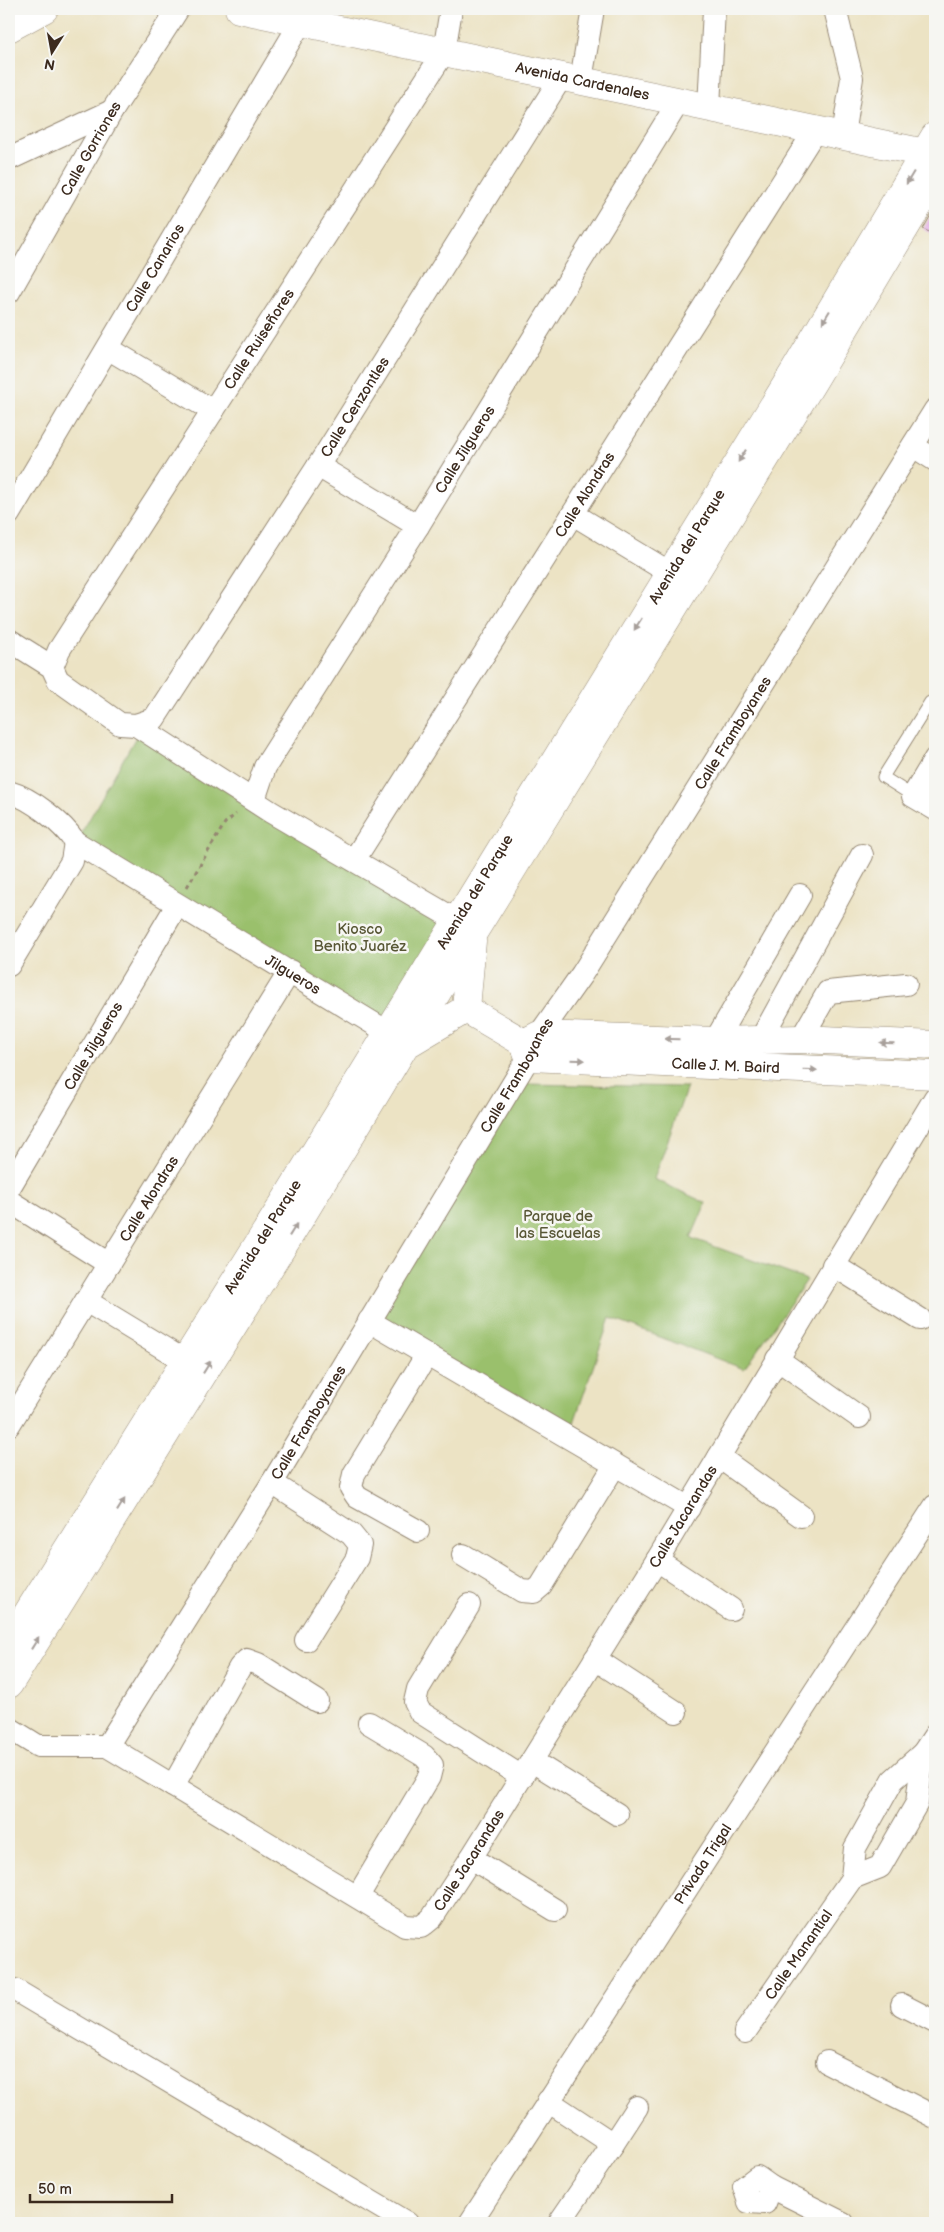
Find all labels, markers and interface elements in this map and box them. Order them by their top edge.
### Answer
north arrow [28,28,78,78]
text: N [43,55,56,74]
street label: Avenida Cardenales [514,58,652,105]
street label: Calle Gorriones [57,97,126,200]
one-way arrow [905,171,914,184]
street label: Calle Canarios [122,220,189,316]
street label: Calle Ruiseñores [220,285,299,393]
one-way arrow [822,311,831,324]
street label: Calle Cenzontles [317,353,394,461]
street label: Calle Jilgueros [431,402,500,497]
street label: Calle Alondras [551,448,620,542]
one-way arrow [737,450,746,463]
street label: Avenida del Parque [645,486,730,608]
one-way arrow [634,618,643,631]
street label: Calle Framboyanes [691,673,776,794]
street label: Avenida del Parque [433,831,518,953]
park label: Kiosco Benito Juaréz [313,920,407,956]
street label: Jilgueros [261,951,324,999]
street label: Calle Jilgueros [60,998,128,1094]
street label: Calle Framboyanes [476,1014,558,1137]
one-way arrow [664,1035,680,1043]
one-way arrow [878,1038,894,1046]
street label: Calle J. M. Baird [671,1054,780,1078]
one-way arrow [570,1056,586,1064]
one-way arrow [802,1066,818,1074]
street label: Calle Alondras [116,1152,184,1246]
street label: Avenida del Parque [220,1176,306,1298]
park label: Parque de las Escuelas [516,1207,601,1243]
one-way arrow [289,1223,298,1236]
one-way arrow [202,1361,212,1374]
street label: Calle Framboyanes [267,1362,351,1484]
street label: Calle Jacarandas [645,1461,722,1572]
one-way arrow [116,1498,125,1511]
one-way arrow [30,1636,39,1649]
street label: Calle Jacarandas [430,1806,509,1915]
street label: Privada Trigal [670,1820,736,1908]
street label: Calle Manantial [761,1906,837,2004]
scale bar [30,2172,172,2204]
text: 50 m [38,2180,72,2199]

